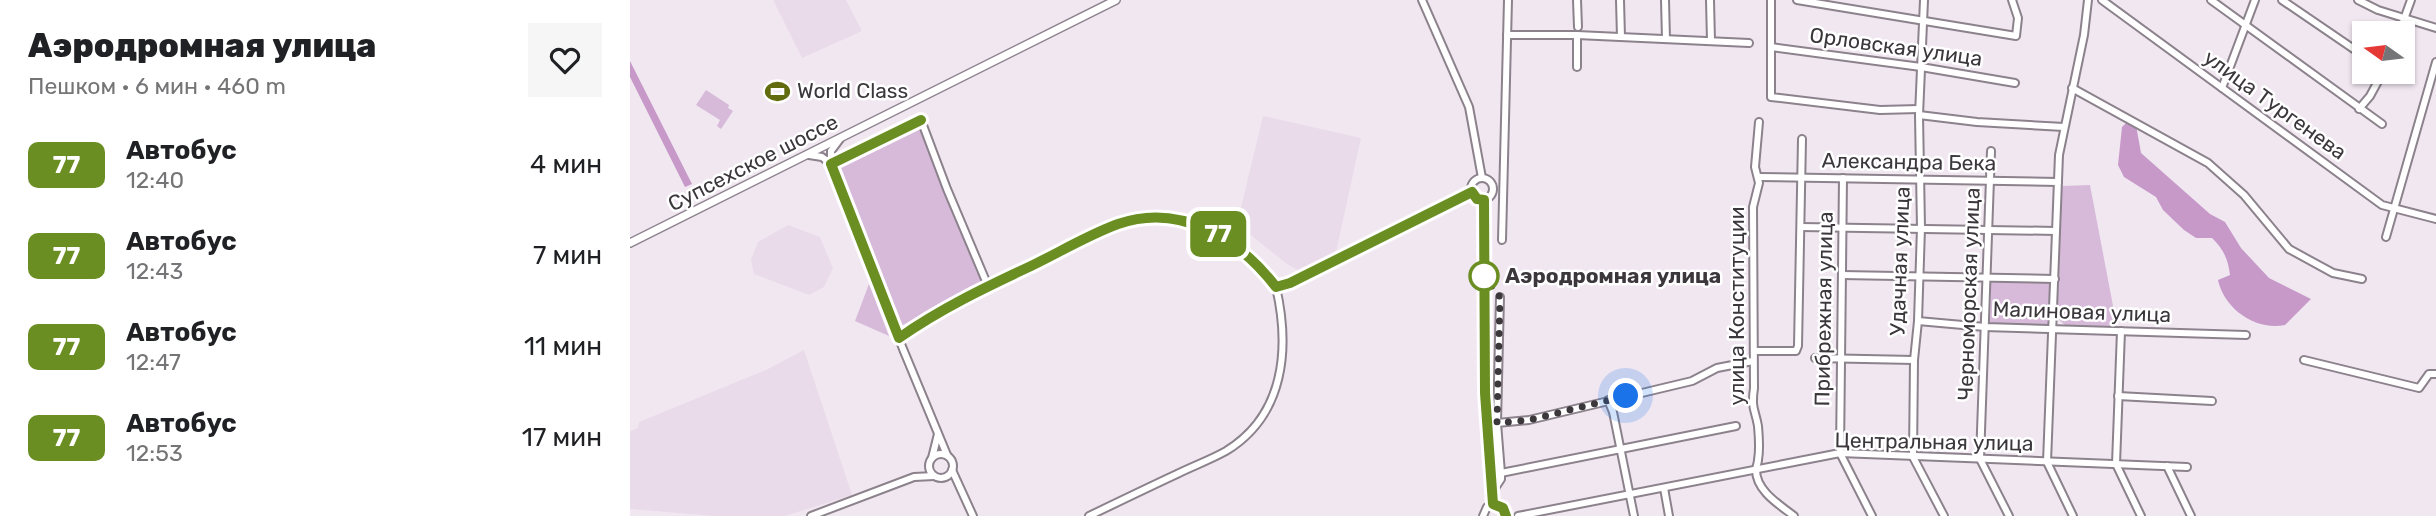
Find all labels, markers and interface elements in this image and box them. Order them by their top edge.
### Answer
north arrow [2352,21,2415,84]
map controls [2352,21,2415,84]
street label: Орловская улица [1808,22,1984,71]
button: heart [528,23,602,97]
text: Аэродромная улица [28,26,376,65]
street label: улица Тургенева [2199,44,2351,165]
text: Пешком · 6 мин · 460 m [28,72,286,100]
sports icon: World Class [763,77,791,105]
place label: World Class [797,78,908,103]
street label: Супсехское шоссе [664,109,842,216]
text: Автобус [126,135,237,166]
street label: Александра Бека [1821,147,1997,176]
text: 4 мин [530,149,602,180]
text: 77 [53,151,80,179]
text: 12:40 [126,166,184,194]
street label: Удачная улица [1884,186,1915,336]
street label: Черноморская улица [1952,187,1985,401]
street label: улица Конституции [1724,206,1749,406]
line badge: 77 [1186,211,1250,257]
street label: Прибрежная улица [1809,211,1838,407]
text: 77 [1204,220,1232,248]
text: Автобус [126,226,237,257]
text: 7 мин [533,240,602,271]
text: 77 [53,242,80,270]
text: 12:43 [126,257,183,285]
marker: Аэродромная улица [1469,261,1499,291]
place label: Аэродромная улица [1505,263,1721,288]
street label: Малиновая улица [1992,296,2172,327]
text: Автобус [126,317,237,348]
text: 11 мин [524,331,602,362]
text: 77 [53,333,80,361]
text: 12:47 [126,348,181,376]
your location [1608,378,1643,413]
text: Автобус [126,408,237,439]
text: 17 мин [522,422,602,453]
text: 77 [53,424,80,452]
street label: Центральная улица [1834,427,2034,456]
text: 12:53 [126,439,183,467]

